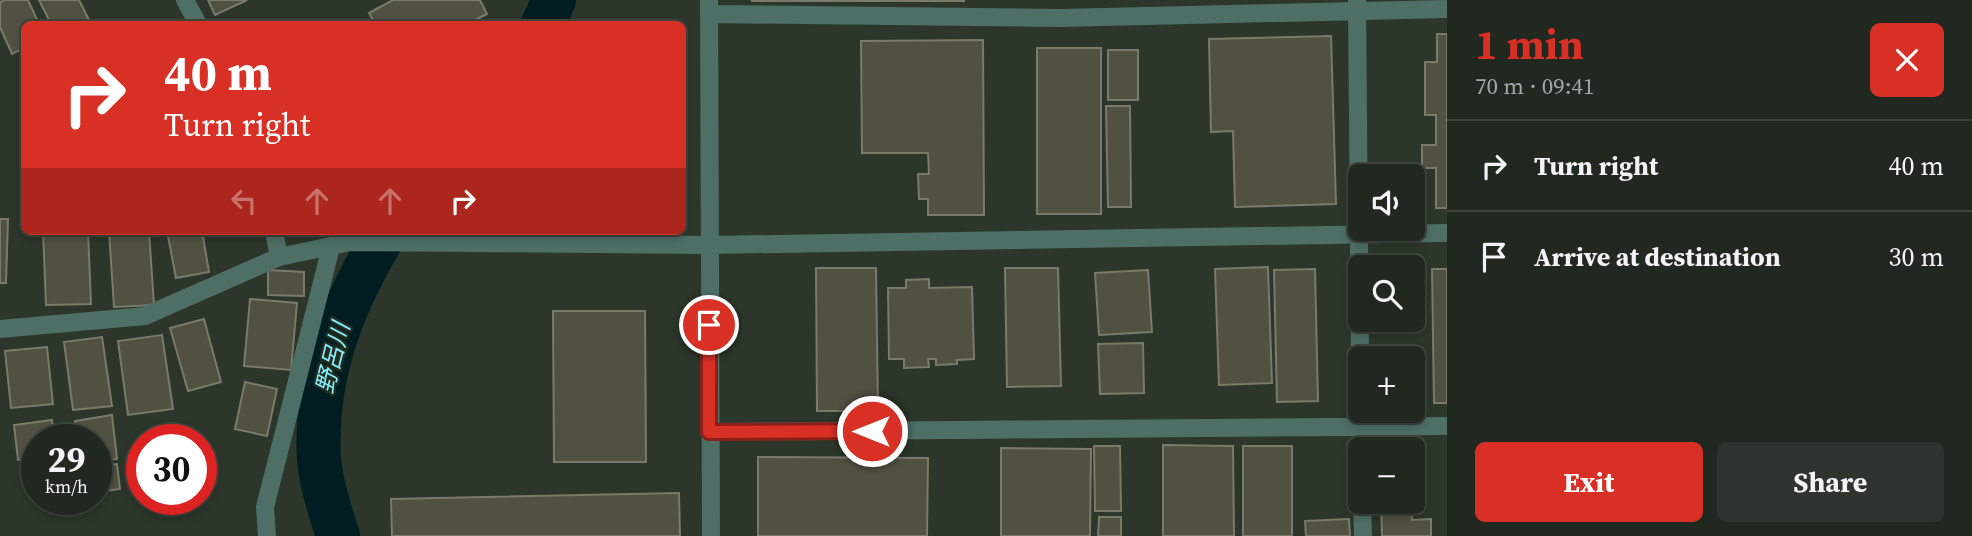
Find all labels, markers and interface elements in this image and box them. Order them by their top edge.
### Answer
text: 1 min [1475,15,1584,73]
button: close [1870,23,1944,97]
text: 40 m [164,39,272,106]
icon: right [49,49,140,140]
text: 70 m · 09:41 [1475,70,1595,102]
text: Turn right [164,103,310,147]
icon: right [1475,147,1513,185]
text: Turn right [1534,148,1658,184]
text: 40 m [1889,148,1944,184]
map controls [1348,164,1425,514]
button: sound [1348,164,1425,241]
icon: left [225,182,263,220]
icon: ahead [298,182,336,220]
icon: ahead [371,182,409,220]
icon: right [444,182,482,220]
icon: arrive [1475,238,1513,276]
text: Arrive at destination [1534,239,1781,275]
text: 30 m [1889,239,1944,275]
button: search [1348,255,1425,332]
pin [679,295,739,355]
icon: arrive [690,306,728,344]
water label: 野呂川 [308,316,358,397]
button: + [1348,346,1425,423]
position arrow [835,394,909,468]
speed limit sign: 30 [126,424,217,515]
text: 29 [48,436,85,484]
button: − [1348,437,1425,514]
button: Exit [1475,442,1703,522]
button: Share [1717,442,1944,522]
text: km/h [45,474,88,499]

